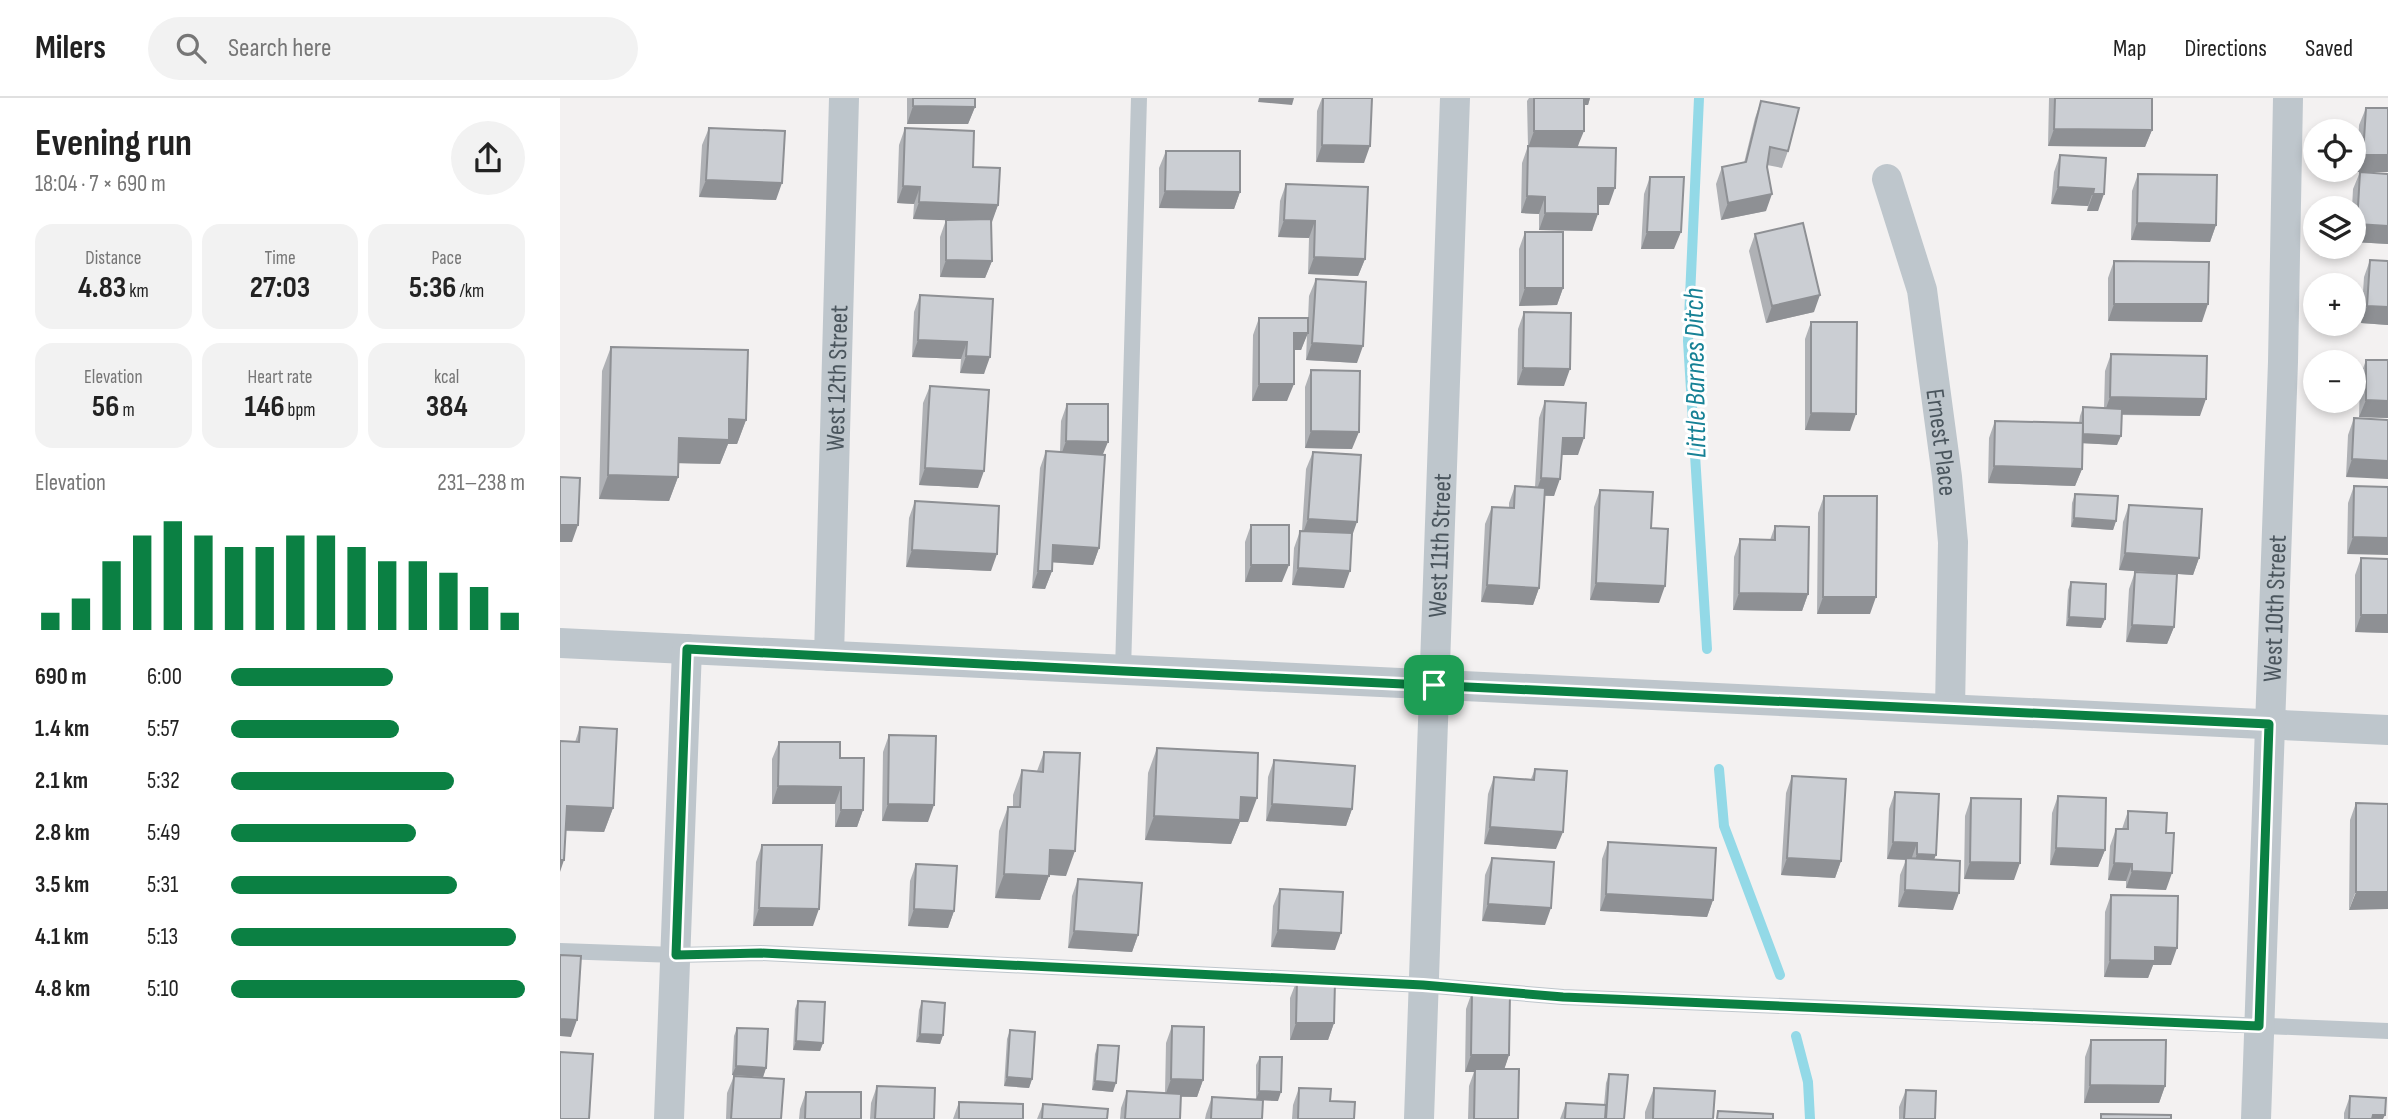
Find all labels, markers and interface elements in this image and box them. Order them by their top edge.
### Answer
search box [148,17,638,80]
text: Milers [35,28,106,68]
icon: search [172,29,210,67]
text: Search here [228,33,331,64]
text: Map [2113,34,2146,63]
text: Directions [2184,34,2267,63]
text: Saved [2305,34,2353,63]
map controls [2303,119,2366,413]
button: locate [2303,119,2366,182]
text: Evening run [35,121,192,166]
button: share [451,121,525,195]
text: 18:04 · 7 × 690 m [35,170,166,198]
button: layers [2303,196,2366,259]
text: Distance [85,247,141,270]
text: Time [264,247,296,270]
text: Pace [432,247,462,270]
text: 4.83 [78,270,126,306]
text: 27:03 [250,270,310,306]
text: 5:36 [409,270,457,306]
button: + [2303,273,2366,336]
text: km [126,280,149,303]
text: /km [457,280,484,303]
water label: Little Barnes Ditch [1678,287,1713,458]
street label: West 12th Street [821,304,855,452]
button: − [2303,350,2366,413]
text: Elevation [84,366,143,389]
text: Heart rate [248,366,312,389]
text: kcal [434,366,459,389]
street label: Ernest Place [1918,387,1963,497]
text: 56 [92,389,119,425]
text: 146 [244,389,285,425]
text: 384 [426,389,468,425]
text: m [119,399,135,422]
text: bpm [285,399,316,422]
text: Elevation [35,469,106,497]
text: 231–238 m [437,469,525,497]
street label: West 11th Street [1423,473,1459,618]
street label: West 10th Street [2258,534,2294,682]
pin [1404,655,1464,715]
text: 690 m [35,663,86,691]
text: 6:00 [147,663,182,691]
icon: arrive [1415,666,1453,704]
text: 1.4 km [35,715,89,743]
text: 5:57 [147,715,179,743]
text: 2.1 km [35,767,88,795]
text: 5:32 [147,767,180,795]
text: 2.8 km [35,819,90,847]
text: 5:49 [147,819,180,847]
text: 3.5 km [35,871,89,899]
text: 5:31 [147,871,178,899]
text: 4.1 km [35,923,89,951]
text: 5:13 [147,923,178,951]
text: 4.8 km [35,975,90,1003]
text: 5:10 [147,975,179,1003]

